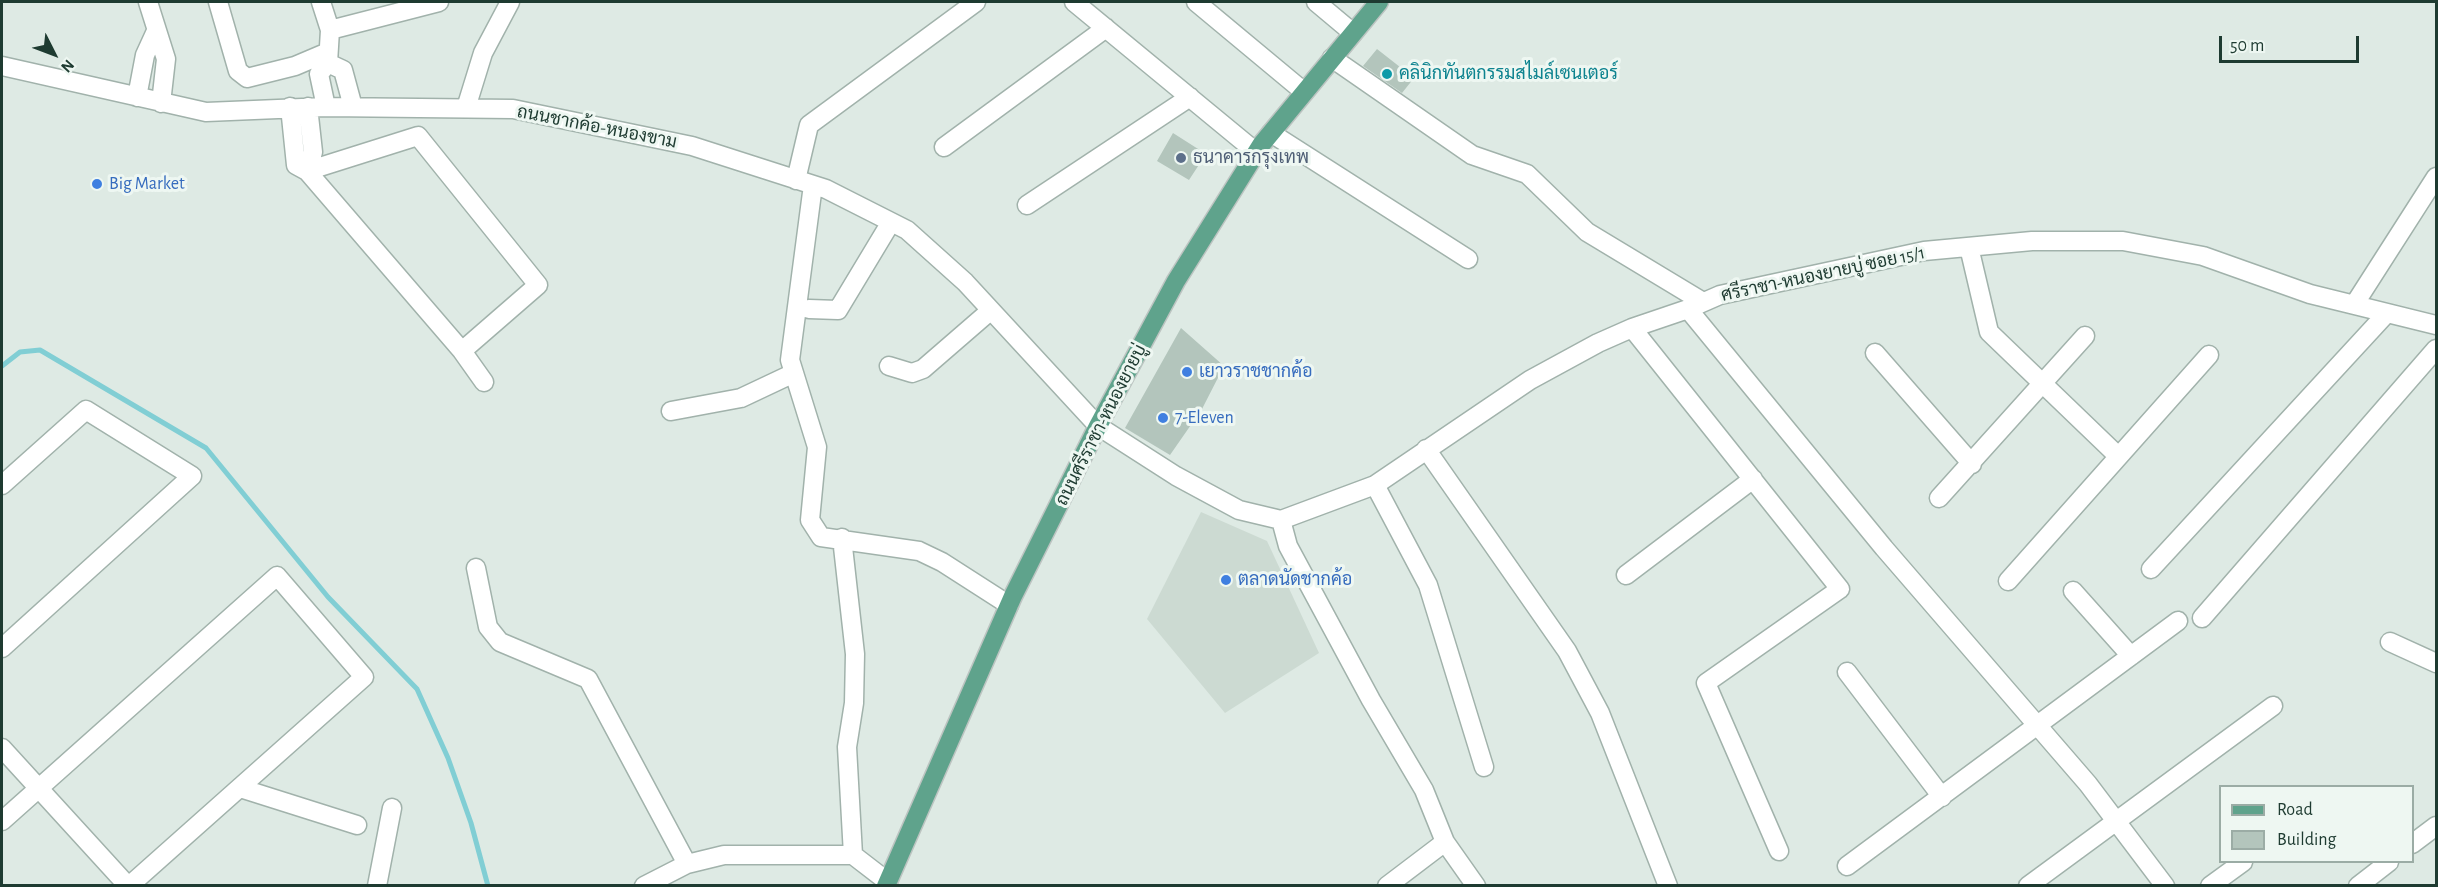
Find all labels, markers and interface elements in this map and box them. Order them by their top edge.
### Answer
north arrow [24,24,84,84]
scale bar [2222,24,2362,62]
text: 50 m [2230,37,2264,55]
text: N [58,57,77,76]
place label: คลินิกทันตกรรมสไมล์เซนเตอร์ [1399,63,1618,85]
marker: คลินิกทันตกรรมสไมล์เซนเตอร์ [1380,67,1394,81]
street label: ถนนชากค้อ-หนองขาม [515,101,679,153]
place label: ธนาคารกรุงเทพ [1193,147,1309,169]
marker: ธนาคารกรุงเทพ [1174,151,1188,165]
place label: Big Market [109,173,185,195]
marker: Big Market [90,177,104,191]
street label: ศรีราชา-หนองยายบู่ ซอย 15/1 [1719,242,1927,306]
street label: ถนนศรีราชา-หนองยายบู่ [1051,341,1151,509]
place label: เยาวราชชากค้อ [1199,361,1313,383]
marker: เยาวราชชากค้อ [1180,365,1194,379]
place label: 7-Eleven [1175,407,1234,429]
marker: 7-Eleven [1156,411,1170,425]
place label: ตลาดนัดชากค้อ [1238,569,1352,591]
marker: ตลาดนัดชากค้อ [1219,573,1233,587]
legend [2219,785,2414,863]
text: Road [2277,801,2313,819]
text: Building [2277,831,2336,849]

